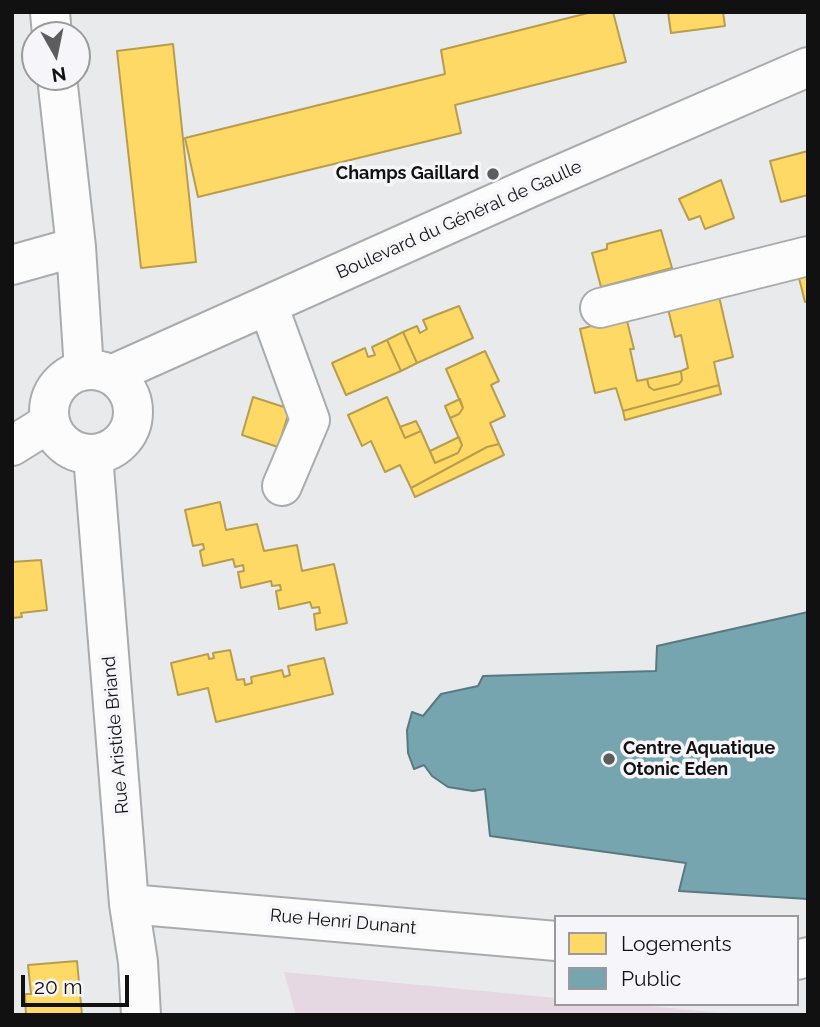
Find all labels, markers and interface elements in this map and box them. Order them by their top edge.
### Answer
north arrow [21,21,91,91]
text: N [50,63,68,87]
street label: Boulevard du Général de Gaulle [333,156,585,284]
place label: Champs Gaillard [336,163,479,185]
marker: Champs Gaillard [485,166,501,182]
street label: Rue Aristide Briand [98,655,134,815]
place label: Centre Aquatique Otonic Eden [623,738,775,780]
marker: Centre Aquatique Otonic Eden [601,751,617,767]
street label: Rue Henri Dunant [269,905,417,939]
legend [554,915,799,1006]
text: Logements [621,931,732,956]
scale bar [24,960,133,1004]
text: Public [621,966,681,991]
text: 20 m [34,974,82,999]

